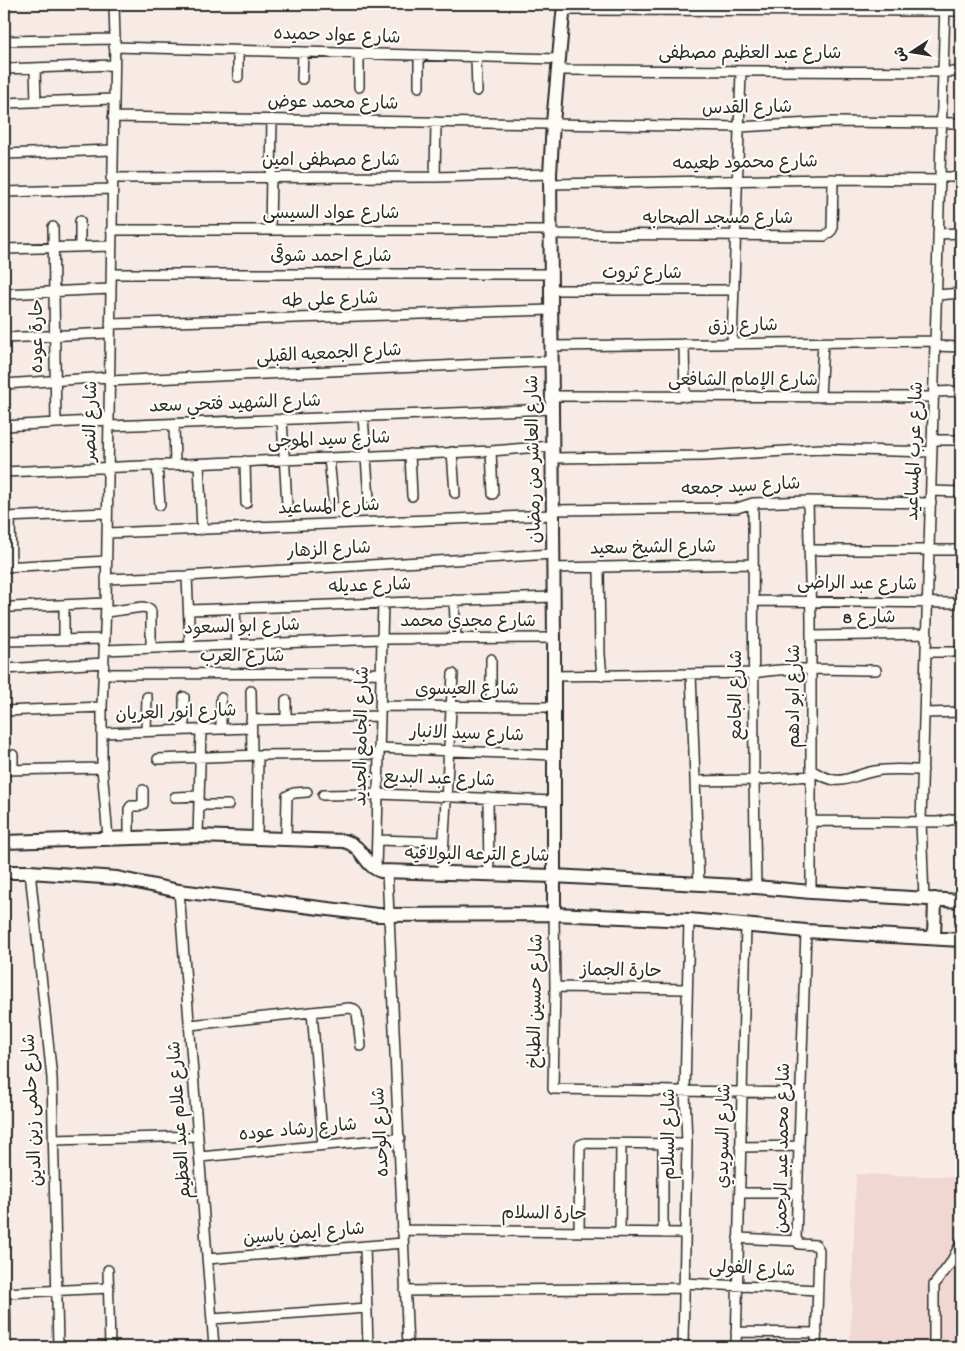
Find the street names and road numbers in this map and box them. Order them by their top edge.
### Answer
street label: شارع عواد حميده [273,24,401,50]
street label: شارع عبد العظيم مصطفى [658,44,842,66]
street label: شارع محمد عوض [267,92,399,116]
street label: شارع القدس [702,98,792,120]
street label: شارع مصطفى امين [262,151,400,172]
street label: شارع محمود طعيمه [672,152,818,176]
street label: شارع عواد السيسى [263,204,399,225]
street label: شارع مسجد الصحابه [643,209,793,230]
street label: شارع احمد شوقى [270,243,392,268]
street label: شارع ثروت [602,264,682,285]
street label: شارع على طه [281,289,379,313]
street label: حارة عوده [28,299,49,373]
street label: شارع رزق [708,316,778,338]
street label: شارع الجمعيه القبلى [256,341,402,369]
street label: شارع الإمام الشافعى [668,371,818,393]
street label: شارع العاشر من رمضان [523,375,547,543]
street label: شارع النصر [81,380,103,464]
street label: شارع عرب المساعيد [903,381,929,521]
street label: شارع الشهيد فتحي سعد [149,392,321,421]
street label: شارع سيد الموجى [267,428,391,454]
street label: شارع سيد جمعه [681,474,801,502]
street label: شارع المساعيد [278,496,380,520]
street label: شارع الشيخ سعيد [590,537,716,561]
street label: شارع الزهار [285,538,372,564]
street label: شارع عبد الراضى [797,573,917,597]
street label: شارع عديله [328,575,412,599]
street label: شارع 8 [842,608,896,630]
street label: شارع مجدي محمد [400,612,536,633]
street label: شارع ابو السعود [184,615,300,641]
street label: شارع ابو ادهم [785,644,807,748]
street label: شارع العرب [200,647,284,668]
street label: شارع الجامع [727,650,748,740]
street label: شارع الجامع الجديد [351,666,375,806]
street label: شارع العيسوى [415,680,519,701]
street label: شارع انور العريان [115,701,237,727]
street label: شارع سيد الانبار [408,722,524,747]
street label: شارع عبد البديع [383,768,495,792]
street label: شارع الترعه البولاقيه [404,844,550,868]
street label: شارع حسين الطباخ [525,933,549,1069]
street label: حارة الجماز [578,961,662,983]
street label: شارع حلمى زين الدين [20,1033,48,1187]
street label: شارع علام عبد العظيم [165,1040,198,1200]
street label: شارع محمد عبد الرحمن [772,1062,796,1234]
street label: شارع السويدي [714,1083,736,1189]
street label: شارع الوحده [369,1086,395,1178]
street label: شارع السلام [660,1088,682,1180]
street label: شارع رشاد عوده [238,1115,358,1147]
street label: حارة السلام [501,1204,587,1227]
street label: شارع ايمن ياسين [242,1219,366,1251]
street label: شارع الفولى [708,1257,796,1283]

